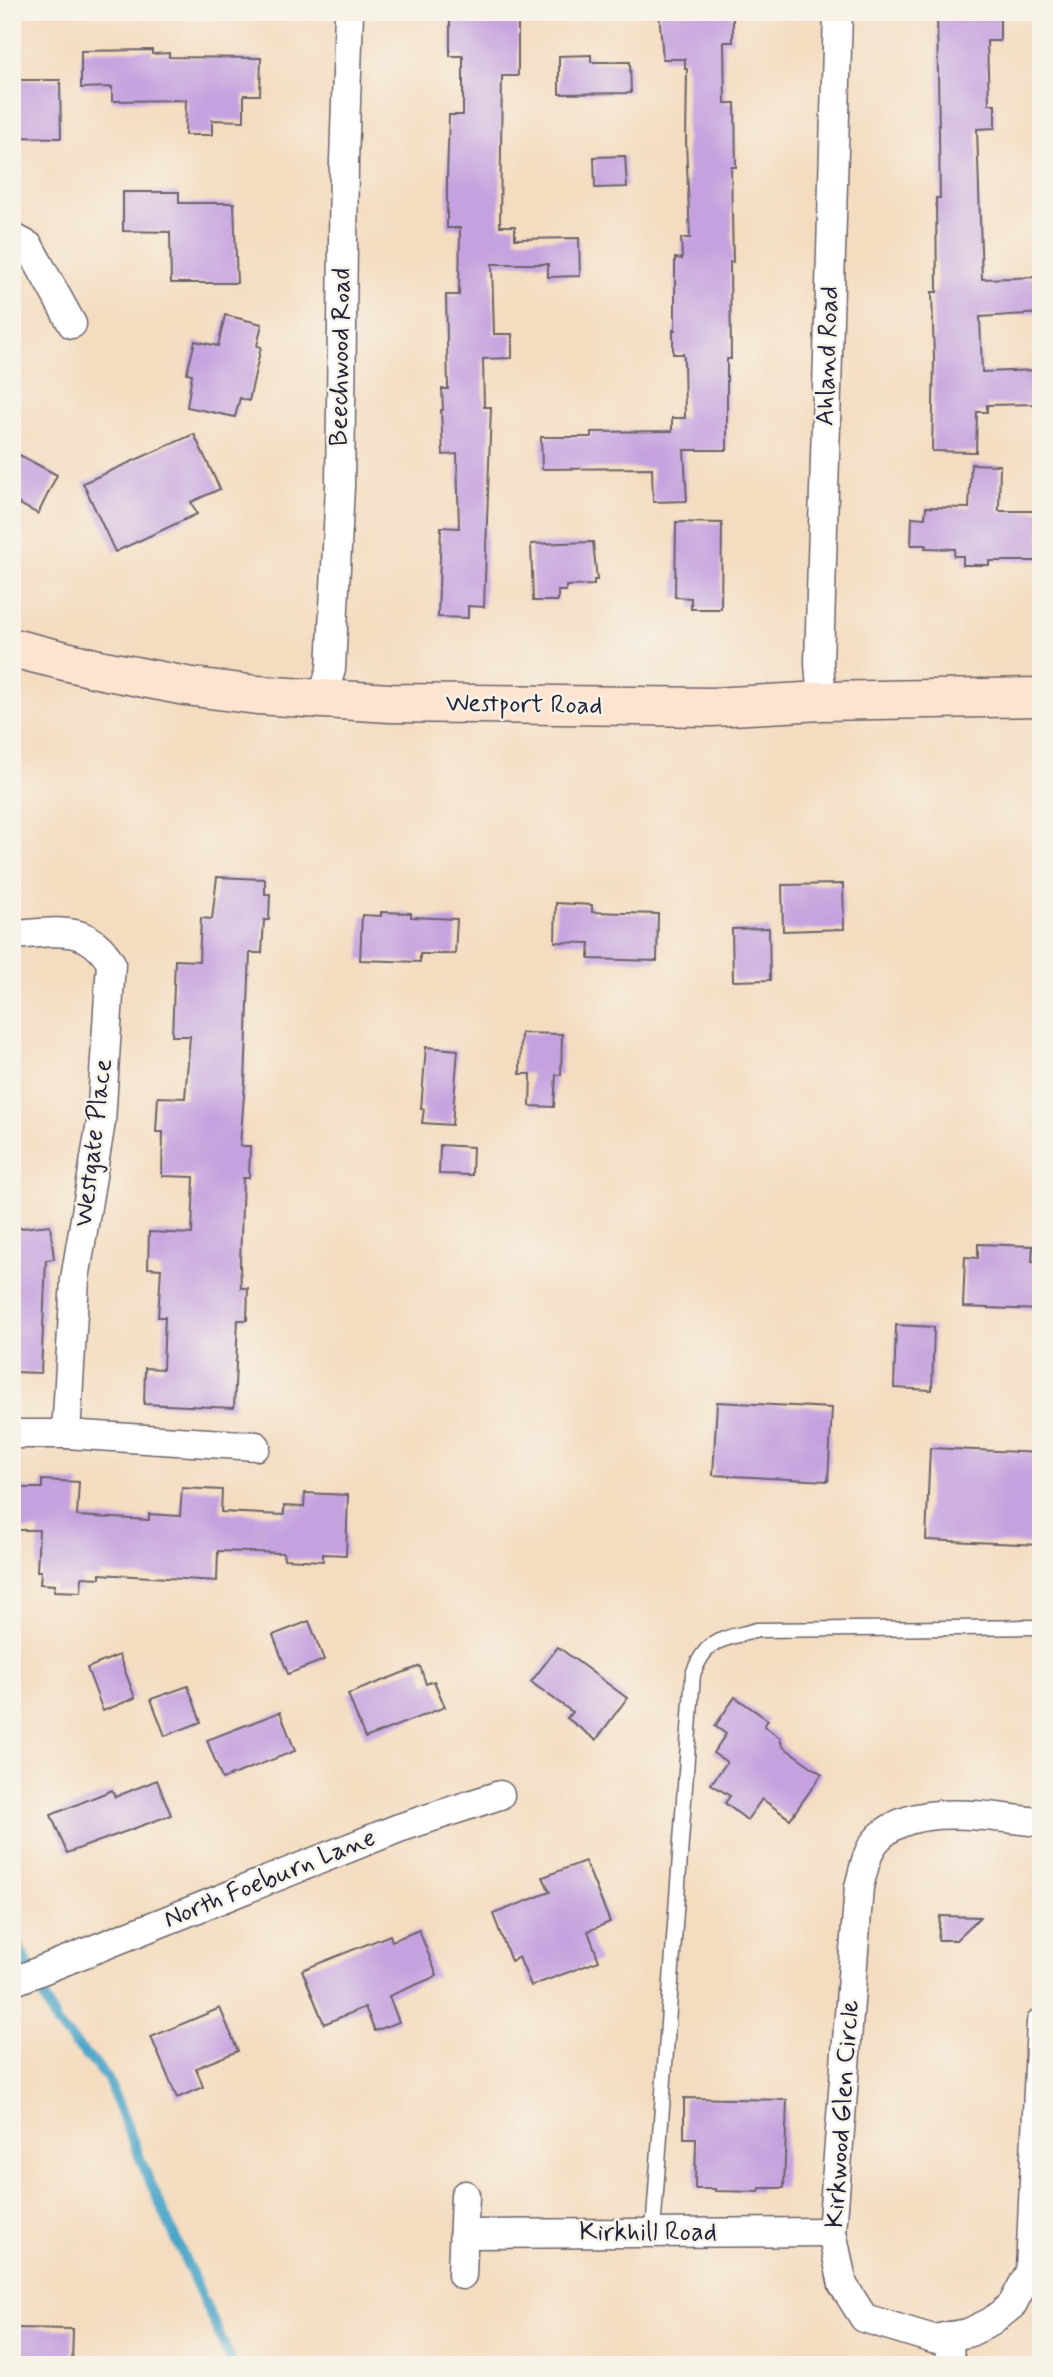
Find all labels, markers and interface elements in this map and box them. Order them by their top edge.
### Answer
street label: Beechwood Road [322,267,360,447]
street label: Ahland Road [809,285,847,427]
street label: Westport Road [445,687,603,723]
street label: Westgate Place [67,1057,121,1229]
street label: North Foeburn Lane [159,1821,381,1937]
street label: Kirkwood Glen Circle [818,1999,868,2229]
street label: Kirkhill Road [579,2216,717,2250]

